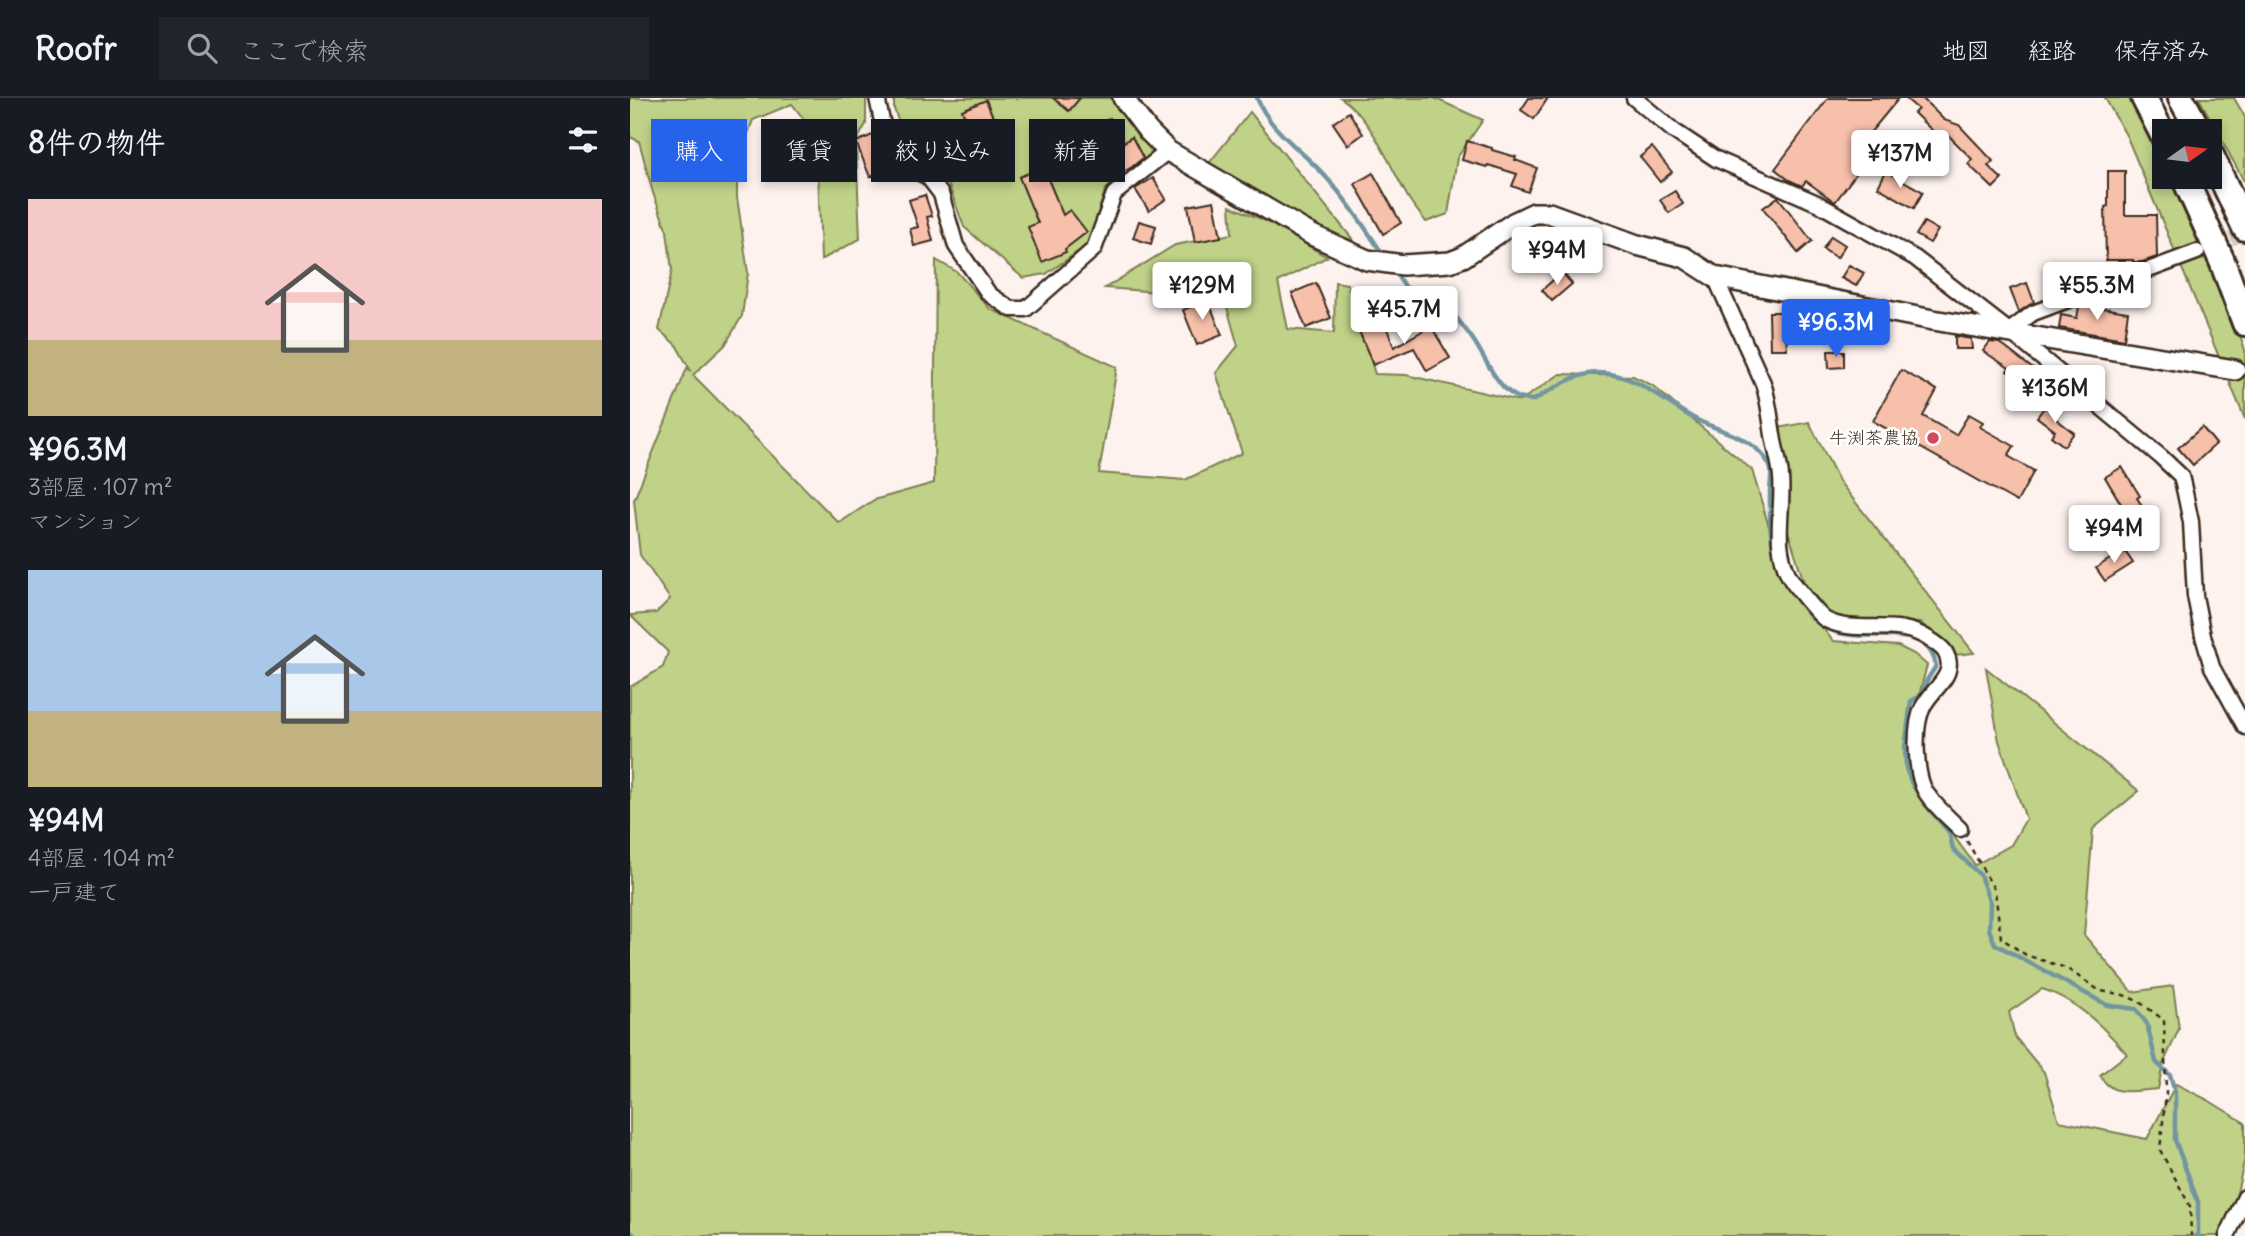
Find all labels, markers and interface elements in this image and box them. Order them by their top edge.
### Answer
search box [159,17,649,80]
text: Roofr [35,27,117,69]
icon: search [183,29,221,67]
text: ここで検索 [239,34,369,67]
text: 地図 [1942,35,1990,65]
text: 経路 [2028,35,2076,65]
text: 保存済み [2114,35,2210,65]
chip: 購入 [651,119,747,182]
chip: 賃貸 [761,119,857,182]
chip: 絞り込み [871,119,1015,182]
chip: 新着 [1029,119,1125,182]
north arrow [2152,119,2222,189]
map controls [2152,119,2222,189]
icon: filters [564,121,602,159]
text: 8件の物件 [28,123,165,161]
pin: ¥137M [1851,130,1949,190]
text: ¥137M [1867,138,1933,167]
pin: ¥94M [1516,228,1598,287]
text: ¥94M [1528,235,1586,264]
icon: home [252,245,378,371]
pin: ¥129M [1153,262,1251,322]
pin: ¥55.3M [2040,262,2154,322]
text: ¥129M [1168,270,1236,299]
text: ¥55.3M [2059,270,2135,299]
pin: ¥45.7M [1347,286,1461,346]
text: ¥45.7M [1367,294,1441,323]
pin: ¥96.3M [1779,300,1893,359]
text: ¥96.3M [1798,307,1874,336]
pin: ¥136M [2006,366,2104,425]
text: ¥136M [2021,373,2089,402]
place label: 牛渕茶農協 [1829,426,1919,449]
text: ¥96.3M [28,430,128,468]
marker: 牛渕茶農協 [1925,430,1941,446]
text: 3部屋 · 107 m² [28,472,173,501]
pin: ¥94M [2073,505,2155,565]
text: マンション [28,506,142,535]
text: ¥94M [2085,513,2143,542]
icon: home [252,616,378,742]
text: ¥94M [28,801,105,839]
text: 4部屋 · 104 m² [28,843,175,872]
text: 一戸建て [28,877,120,906]

